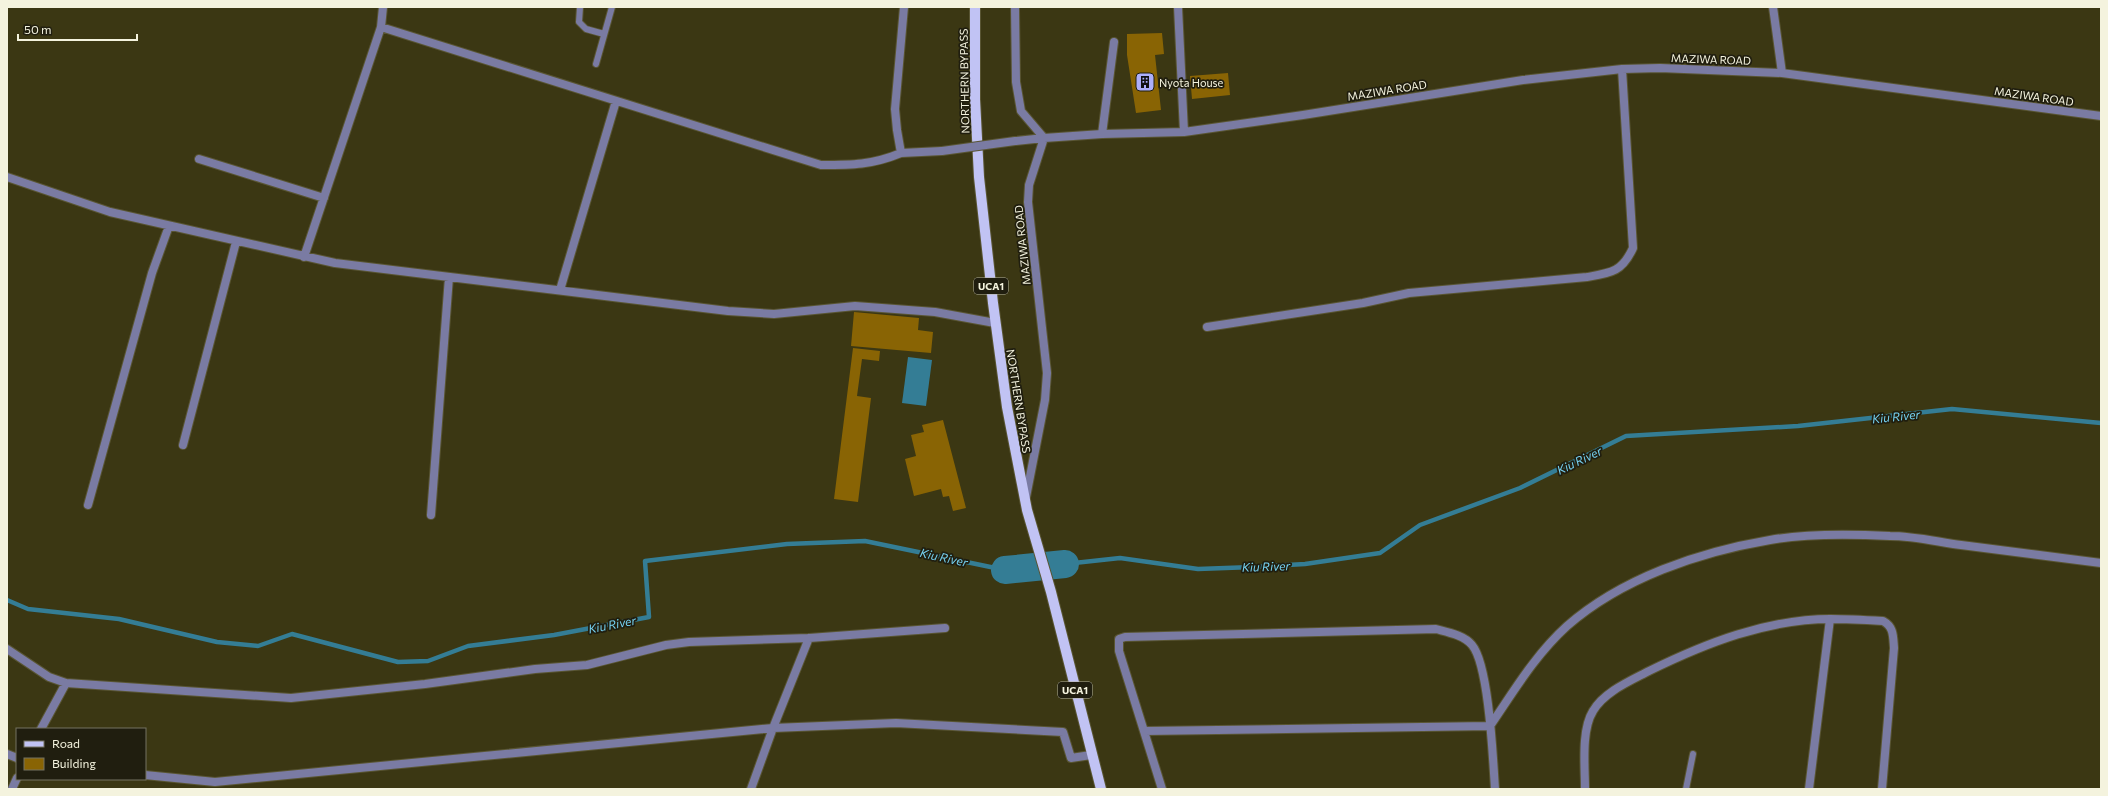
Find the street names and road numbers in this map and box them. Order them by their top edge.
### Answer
street label: NORTHERN BYPASS [957,28,971,134]
street label: MAZIWA ROAD [1671,51,1751,67]
street label: MAZIWA ROAD [1346,77,1428,103]
street label: MAZIWA ROAD [1993,84,2075,108]
street label: MAZIWA ROAD [1011,204,1033,286]
road number: UCA1 [974,278,1008,294]
street label: NORTHERN BYPASS [1004,348,1034,454]
road number: UCA1 [1058,682,1092,698]

